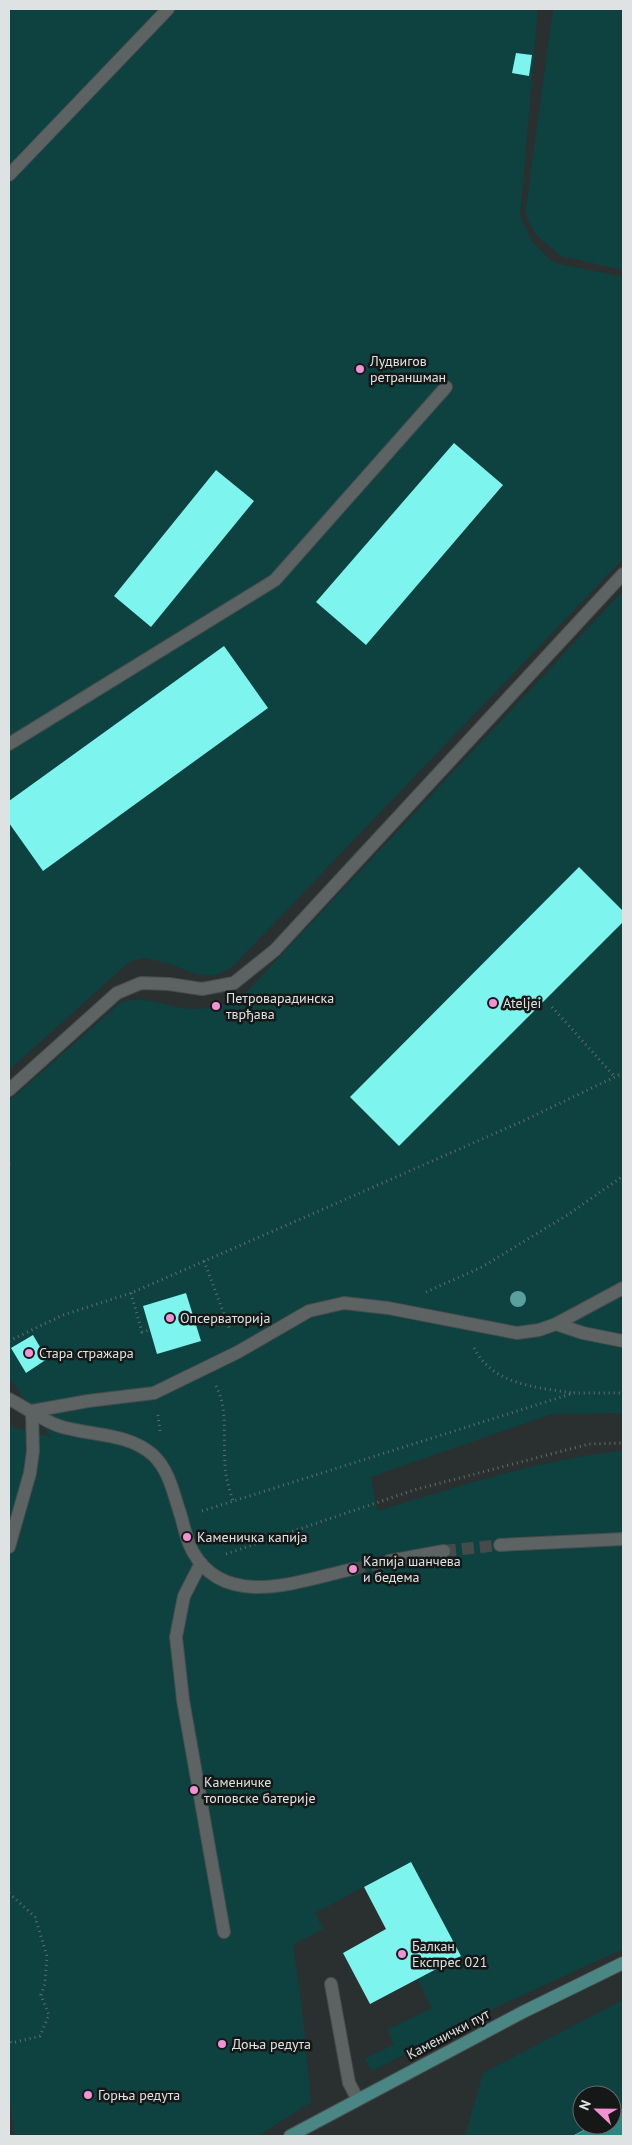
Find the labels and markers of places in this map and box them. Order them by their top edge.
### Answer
place label: Лудвигов ретраншман [369,352,446,386]
marker: Лудвигов ретраншман [354,363,366,375]
place label: Петроварадинска тврђава [226,989,334,1023]
place label: Ateljei [503,994,541,1012]
marker: Ateljei [487,997,499,1009]
marker: Петроварадинска тврђава [210,1000,222,1012]
place label: Опсерваторија [180,1309,270,1327]
marker: Опсерваторија [164,1312,176,1324]
place label: Стара стражара [39,1344,134,1362]
marker: Стара стражара [23,1347,35,1359]
place label: Каменичка капија [197,1528,308,1546]
marker: Каменичка капија [181,1531,193,1543]
place label: Капија шанчева и бедема [363,1552,461,1586]
marker: Капија шанчева и бедема [347,1563,359,1575]
place label: Каменичке топовске батерије [204,1773,316,1807]
marker: Каменичке топовске батерије [188,1784,200,1796]
place label: Балкан Експрес 021 [412,1937,487,1971]
marker: Балкан Експрес 021 [396,1948,408,1960]
place label: Доња редута [232,2035,311,2053]
marker: Доња редута [216,2038,228,2050]
place label: Горња редута [98,2086,180,2104]
marker: Горња редута [82,2089,94,2101]

